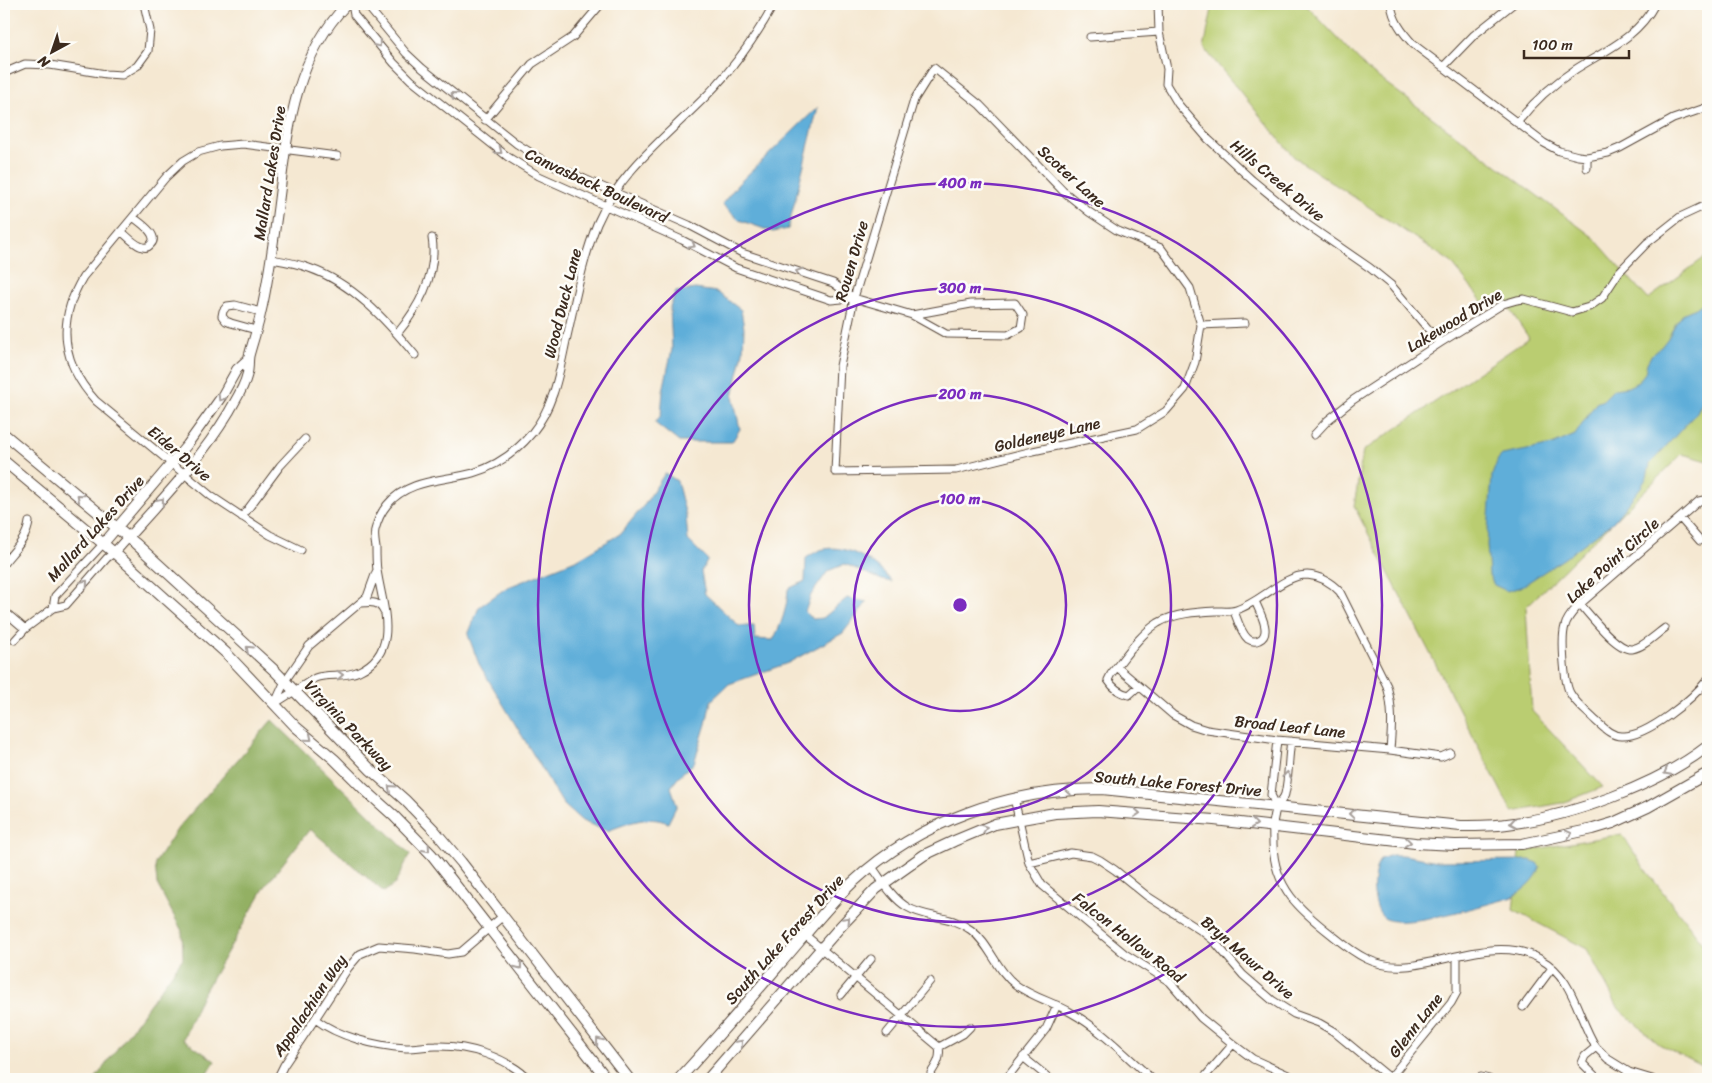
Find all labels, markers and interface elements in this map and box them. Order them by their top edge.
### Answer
north arrow [28,28,78,78]
scale bar [1524,28,1630,60]
text: 100 m [1532,32,1573,58]
one-way arrow [372,38,381,47]
text: N [32,49,56,75]
one-way arrow [451,92,460,100]
street label: Mallard Lakes Drive [245,103,294,242]
street label: Hills Creek Drive [1223,132,1332,229]
street label: Scoter Lane [1031,137,1113,215]
street label: Canvasback Boulevard [520,139,675,232]
one-way arrow [493,145,502,153]
text: 400 m [937,170,982,196]
street label: Rouen Drive [826,217,877,305]
one-way arrow [686,239,695,249]
street label: Wood Duck Lane [535,245,590,361]
one-way arrow [795,268,803,278]
text: 300 m [938,275,982,301]
street label: Lakewood Drive [1401,280,1508,361]
text: 200 m [937,381,982,407]
one-way arrow [217,393,227,402]
street label: Goldeneye Lane [991,408,1103,461]
street label: Eider Drive [141,418,218,489]
street label: Mallard Lakes Drive [39,468,152,589]
text: 100 m [940,486,981,512]
one-way arrow [76,494,85,503]
one-way arrow [155,498,164,507]
street label: Lake Point Circle [1559,510,1666,611]
one-way arrow [79,580,88,589]
centre of rings [951,596,969,614]
one-way arrow [246,646,255,655]
one-way arrow [336,670,344,681]
street label: Virginia Parkway [297,673,401,779]
street label: Broad Leaf Lane [1233,706,1347,747]
one-way arrow [303,732,312,741]
street label: South Lake Forest Drive [1093,762,1263,805]
one-way arrow [1663,766,1672,776]
one-way arrow [1281,771,1292,779]
one-way arrow [387,785,396,794]
one-way arrow [1064,785,1072,796]
one-way arrow [1133,808,1141,819]
one-way arrow [1347,809,1355,820]
one-way arrow [1251,818,1259,829]
one-way arrow [1509,818,1518,828]
one-way arrow [979,824,987,834]
one-way arrow [1565,829,1574,840]
one-way arrow [1404,836,1412,847]
one-way arrow [421,844,430,853]
street label: South Lake Forest Drive [717,867,851,1011]
street label: Falcon Hollow Road [1066,884,1193,992]
street label: Bryn Mawr Drive [1194,908,1302,1007]
one-way arrow [841,916,850,925]
street label: Appalachian Way [264,948,355,1063]
one-way arrow [513,960,522,970]
street label: Glenn Lane [1381,986,1450,1064]
one-way arrow [596,1037,605,1047]
one-way arrow [734,1039,743,1048]

